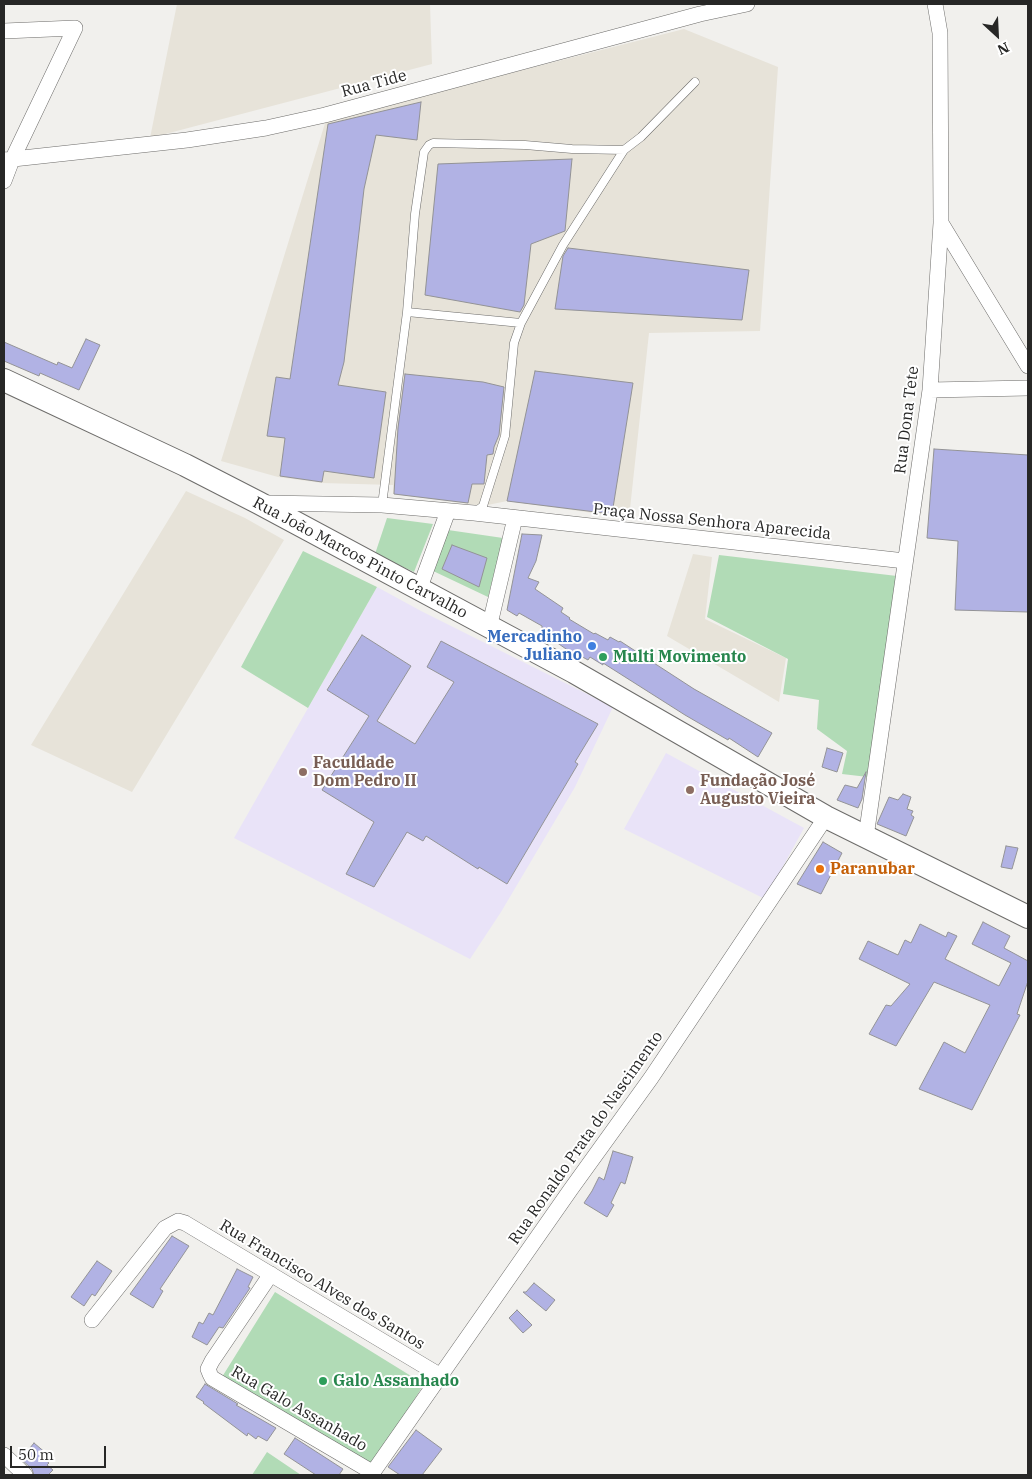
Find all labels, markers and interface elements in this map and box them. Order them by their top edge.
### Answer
north arrow [972,10,1022,60]
text: N [995,38,1012,59]
street label: Rua Tide [339,66,409,102]
street label: Rua Dona Tete [891,365,923,475]
street label: Rua João Marcos Pinto Carvalho [249,493,471,623]
street label: Praça Nossa Senhora Aparecida [592,500,832,544]
place label: Mercadinho Juliano [487,627,582,665]
marker: Mercadinho Juliano [586,640,598,652]
place label: Multi Movimento [613,647,746,667]
marker: Multi Movimento [597,651,609,663]
place label: Faculdade Dom Pedro II [313,753,417,791]
marker: Faculdade Dom Pedro II [297,766,309,778]
place label: Fundação José Augusto Vieira [700,771,815,809]
marker: Fundação José Augusto Vieira [684,784,696,796]
place label: Paranubar [830,859,915,879]
marker: Paranubar [814,863,826,875]
street label: Rua Ronaldo Prata do Nascimento [505,1028,667,1248]
street label: Rua Francisco Alves dos Santos [216,1216,428,1354]
street label: Rua Galo Assanhado [228,1362,370,1456]
place label: Galo Assanhado [333,1371,459,1391]
marker: Galo Assanhado [317,1375,329,1387]
scale bar [12,1436,109,1468]
text: 50 m [18,1445,54,1464]

